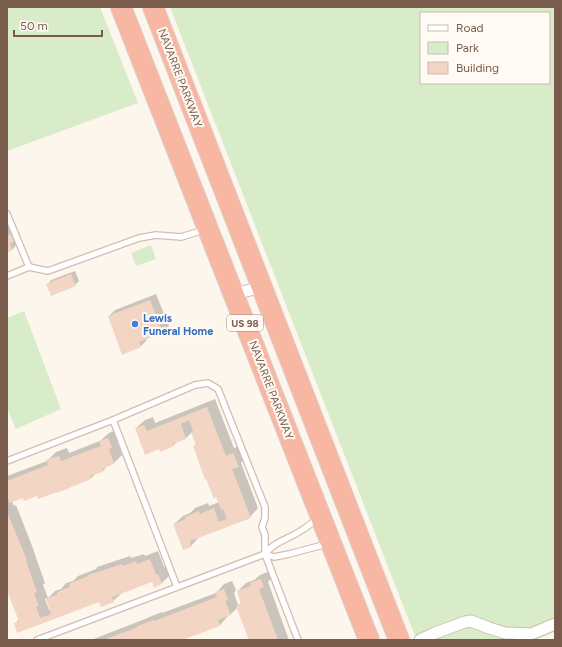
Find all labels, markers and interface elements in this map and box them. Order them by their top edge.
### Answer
scale bar [14,12,102,38]
legend [420,12,550,84]
text: 50 m [20,19,48,33]
text: Road [456,21,484,35]
street label: NAVARRE PARKWAY [155,27,205,130]
text: Park [456,41,479,55]
text: Building [456,61,499,75]
place label: Lewis Funeral Home [143,312,213,338]
road number: US 98 [227,315,263,331]
marker: Lewis Funeral Home [130,319,140,329]
street label: NAVARRE PARKWAY [246,339,296,442]

